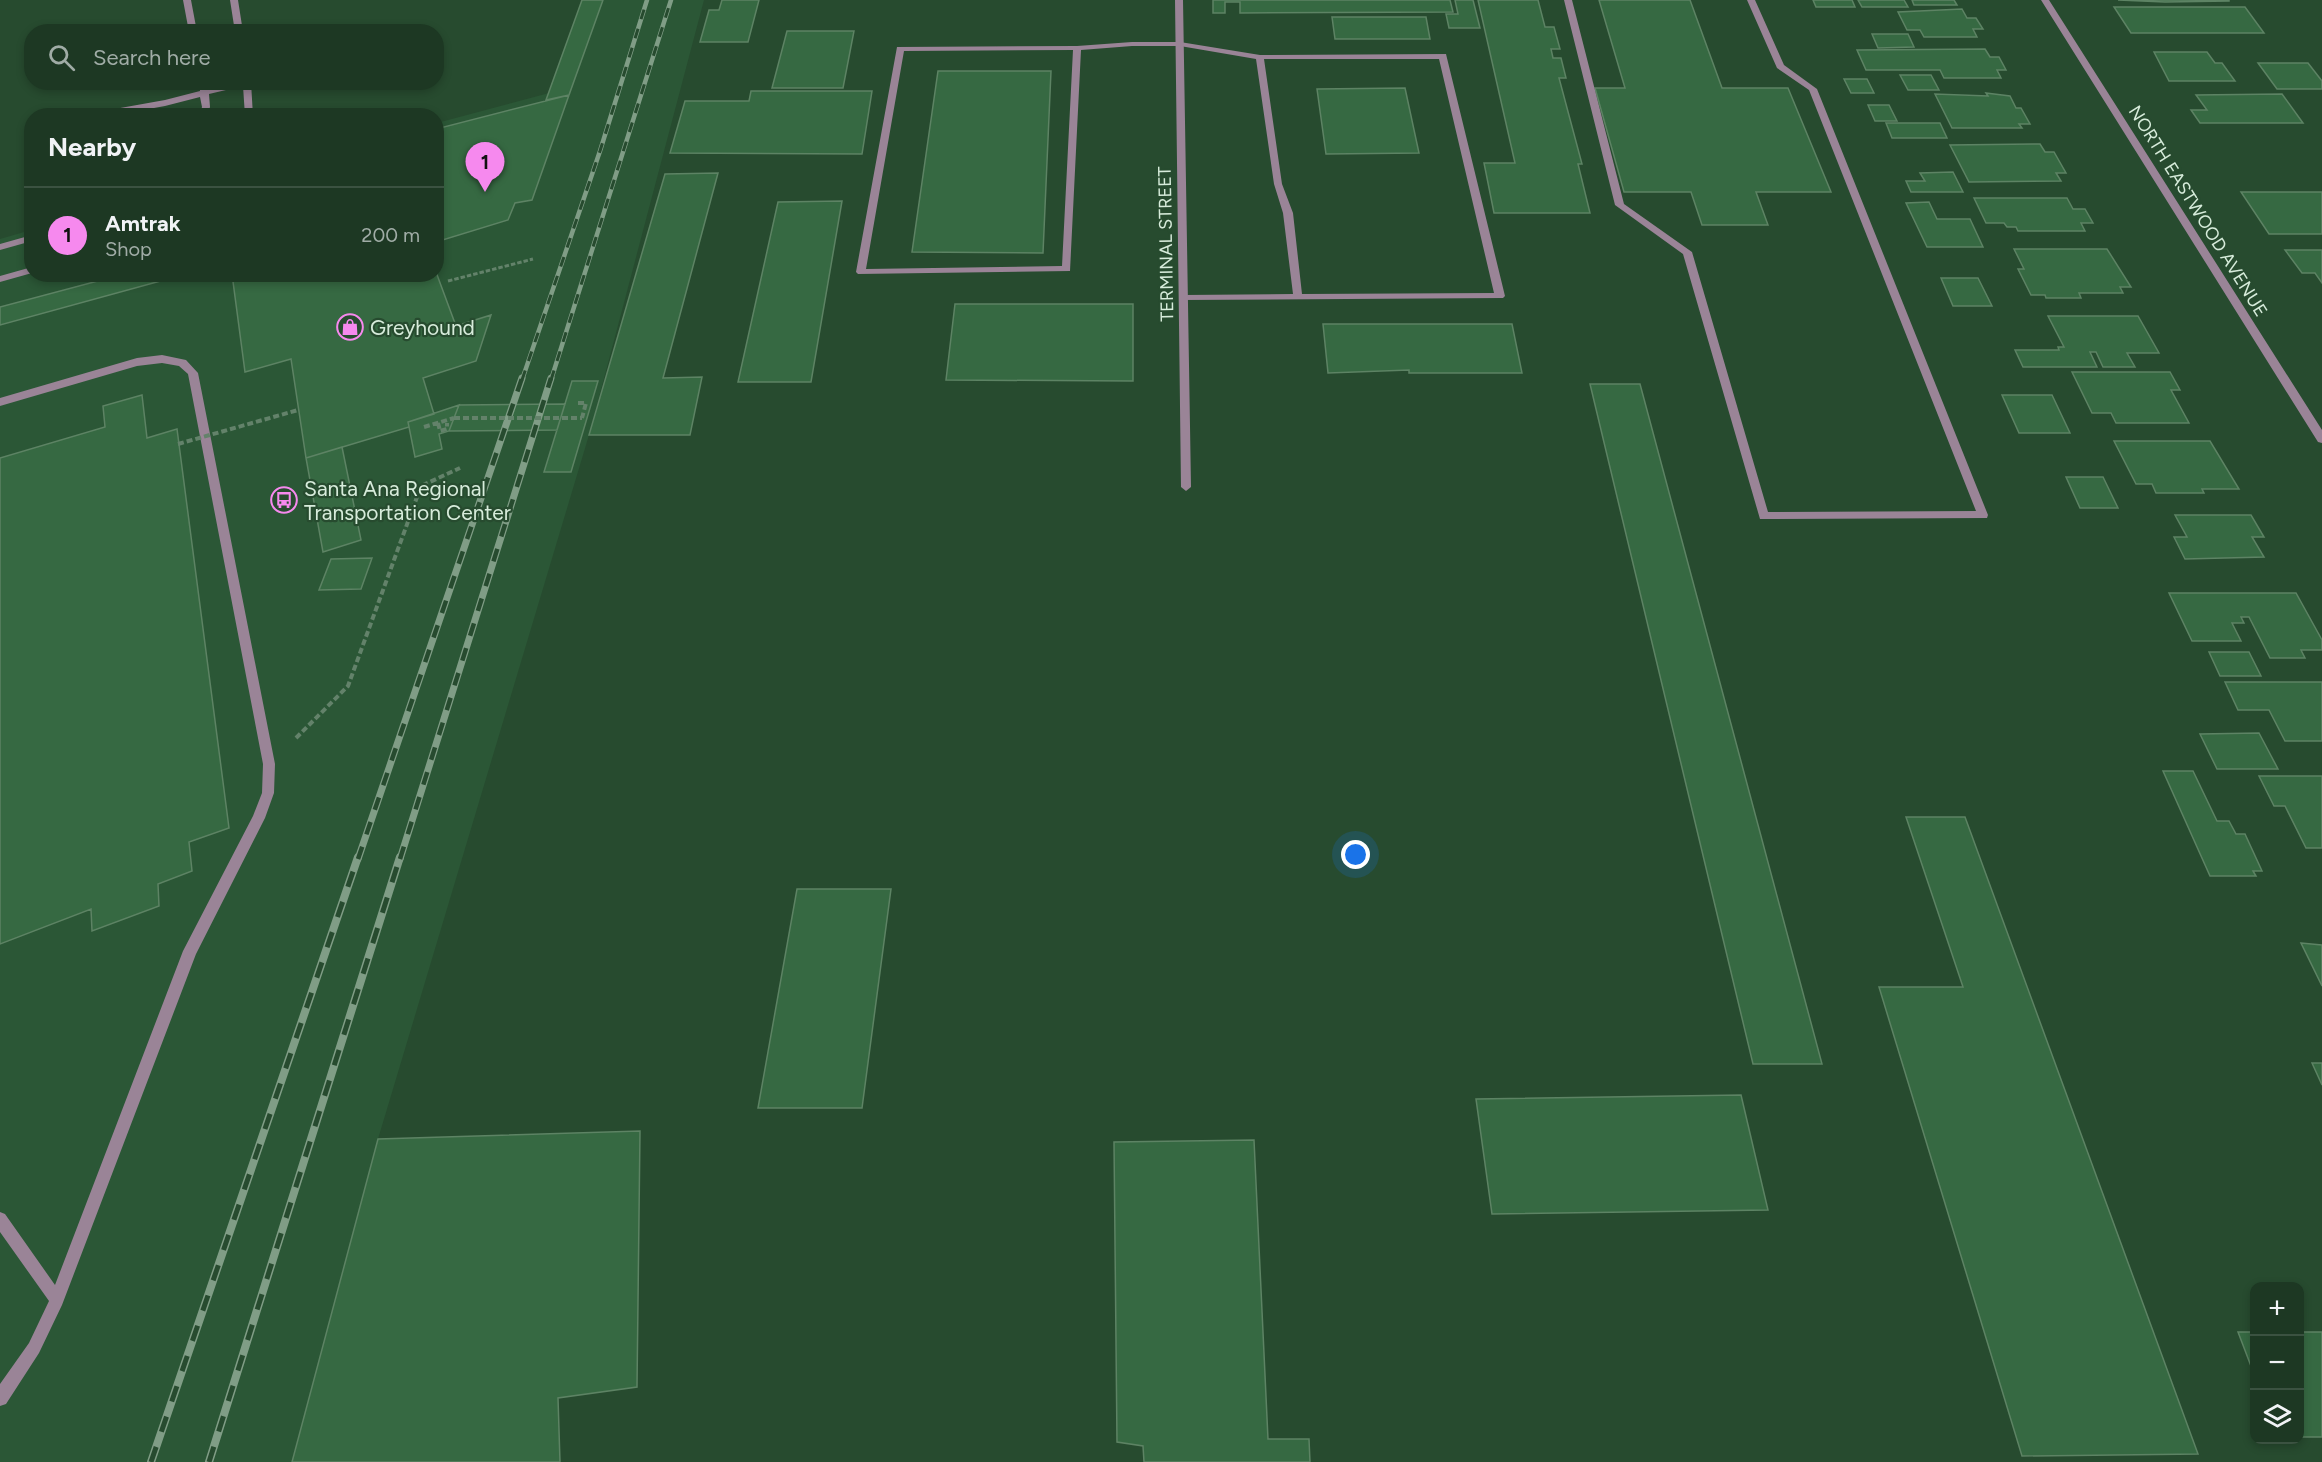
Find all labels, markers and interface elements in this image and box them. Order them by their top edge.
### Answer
search box [24,24,444,90]
icon: search [45,41,78,74]
text: Search here [93,44,211,71]
street label: NORTH EASTWOOD AVENUE [2124,101,2272,321]
text: Nearby [48,131,136,163]
pin: 1 [466,142,504,192]
street label: TERMINAL STREET [1154,166,1178,322]
text: Amtrak [105,210,181,237]
text: 1 [63,223,72,247]
text: 200 m [361,223,420,247]
text: Shop [105,237,152,261]
shop icon: Greyhound [335,312,365,342]
place label: Greyhound [370,315,475,340]
place label: Santa Ana Regional Transportation Center [304,476,511,525]
bus stop icon: Santa Ana Regional Transportation Center [269,485,299,515]
your location [1341,840,1370,869]
map controls [2250,1282,2304,1444]
button: + [2250,1282,2304,1336]
button: − [2250,1336,2304,1390]
button: layers [2250,1390,2304,1444]

